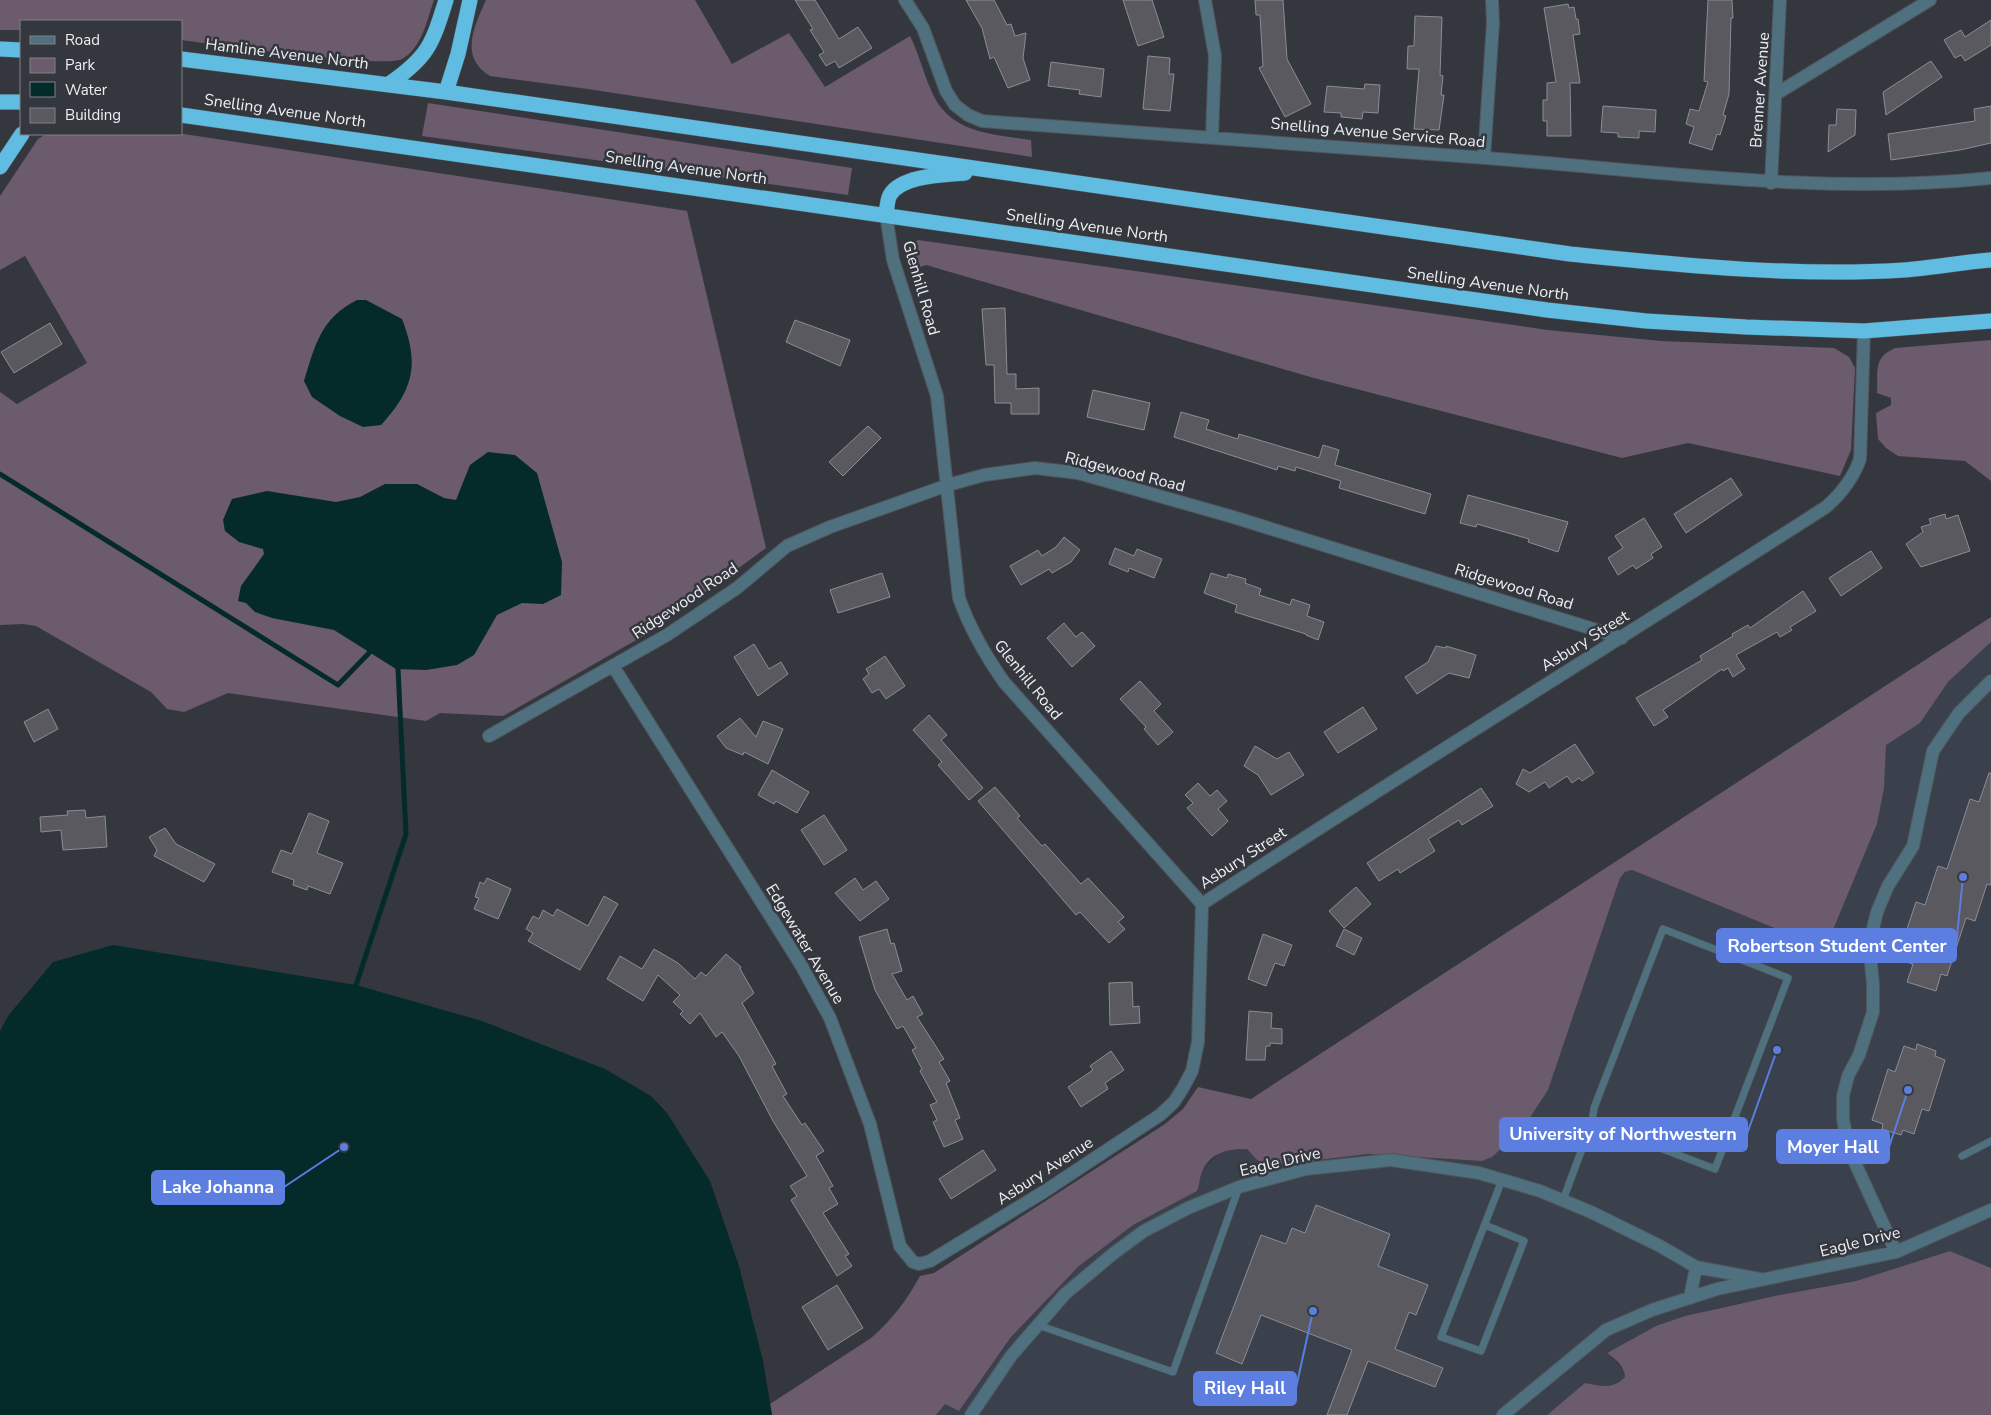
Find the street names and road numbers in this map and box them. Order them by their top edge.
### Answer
street label: Brenner Avenue [1745,31,1775,149]
street label: Hamline Avenue North [204,33,370,75]
street label: Snelling Avenue North [203,89,367,133]
street label: Snelling Avenue Service Road [1270,113,1486,153]
street label: Snelling Avenue North [604,146,768,190]
street label: Snelling Avenue North [1005,204,1169,248]
street label: Glenhill Road [897,238,945,338]
street label: Snelling Avenue North [1406,262,1570,306]
street label: Ridgewood Road [1063,446,1187,498]
street label: Ridgewood Road [628,557,742,645]
street label: Ridgewood Road [1452,558,1576,616]
street label: Asbury Street [1537,605,1633,677]
street label: Glenhill Road [989,635,1067,725]
street label: Asbury Street [1195,821,1291,894]
street label: Edgewater Avenue [760,880,850,1008]
street label: Asbury Avenue [993,1132,1097,1210]
street label: Eagle Drive [1237,1142,1323,1182]
street label: Eagle Drive [1817,1221,1903,1263]

